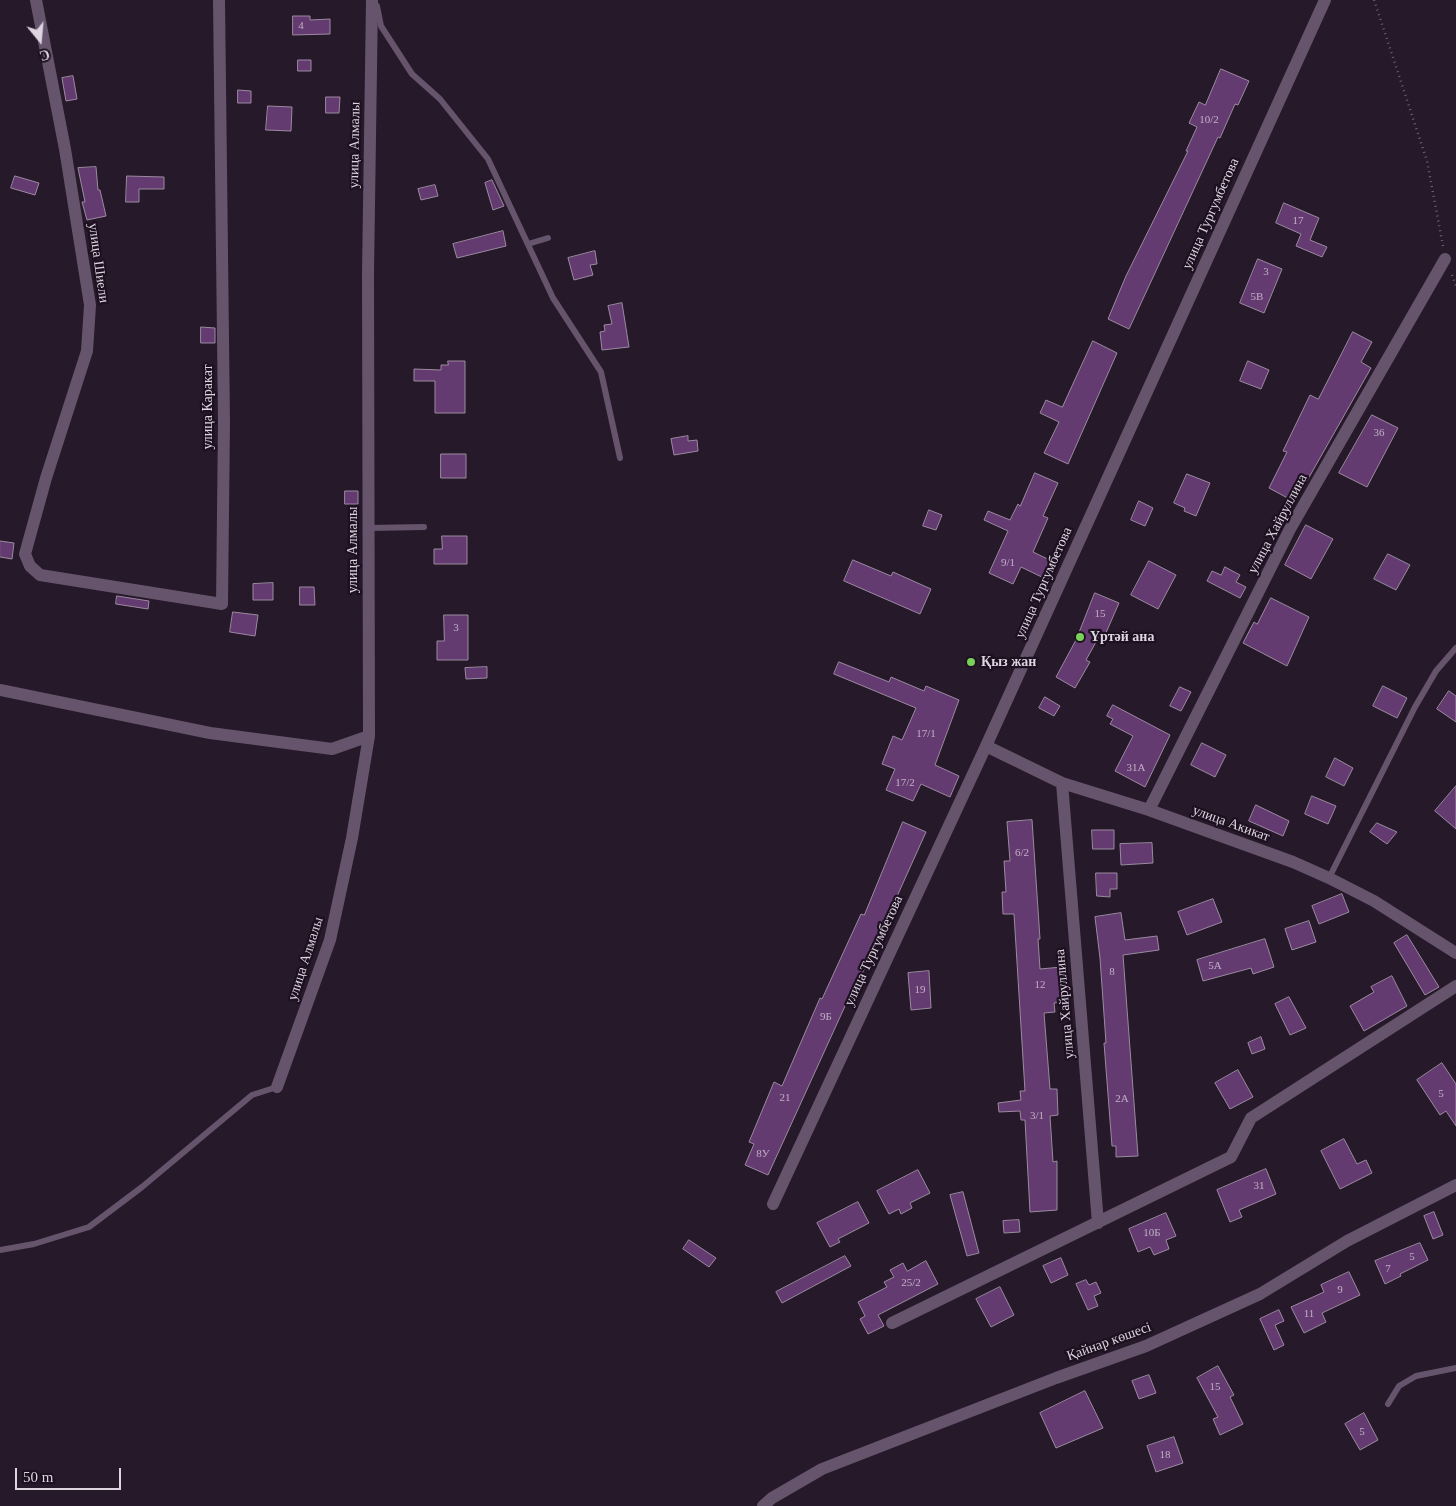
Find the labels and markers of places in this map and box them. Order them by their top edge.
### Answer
place label: Үртәй ана [1090,629,1154,645]
marker: Үртәй ана [1074,631,1086,643]
place label: Қыз жан [981,654,1036,670]
marker: Қыз жан [965,656,977,668]

